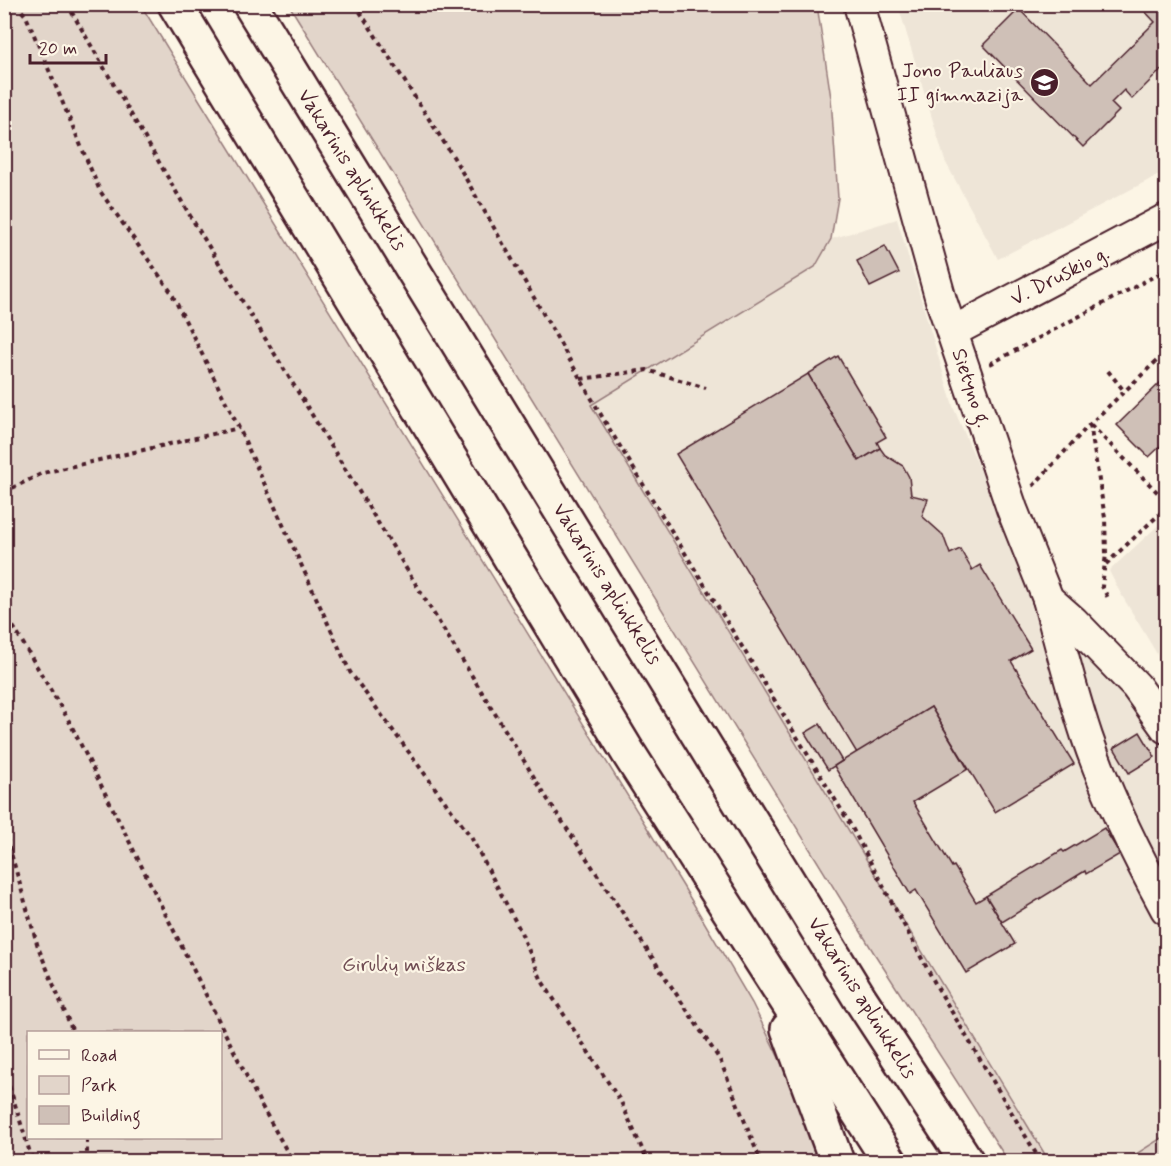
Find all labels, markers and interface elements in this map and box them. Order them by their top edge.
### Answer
scale bar [30,27,106,65]
text: 20 m [39,37,77,61]
place label: Jono Pauliaus II gimnazija [897,57,1023,109]
school or university icon: Jono Pauliaus II gimnazija [1028,67,1060,99]
street label: Vakarinis aplinkkelis [291,84,413,256]
street label: V. Druskio g. [1006,239,1114,313]
street label: Sietyno g. [943,345,998,432]
street label: Vakarinis aplinkkelis [546,498,668,670]
street label: Vakarinis aplinkkelis [801,912,923,1084]
park label: Girulių miškas [342,951,466,979]
legend [27,1031,222,1139]
text: Road [81,1044,117,1068]
text: Park [81,1074,117,1098]
text: Building [81,1104,141,1130]

